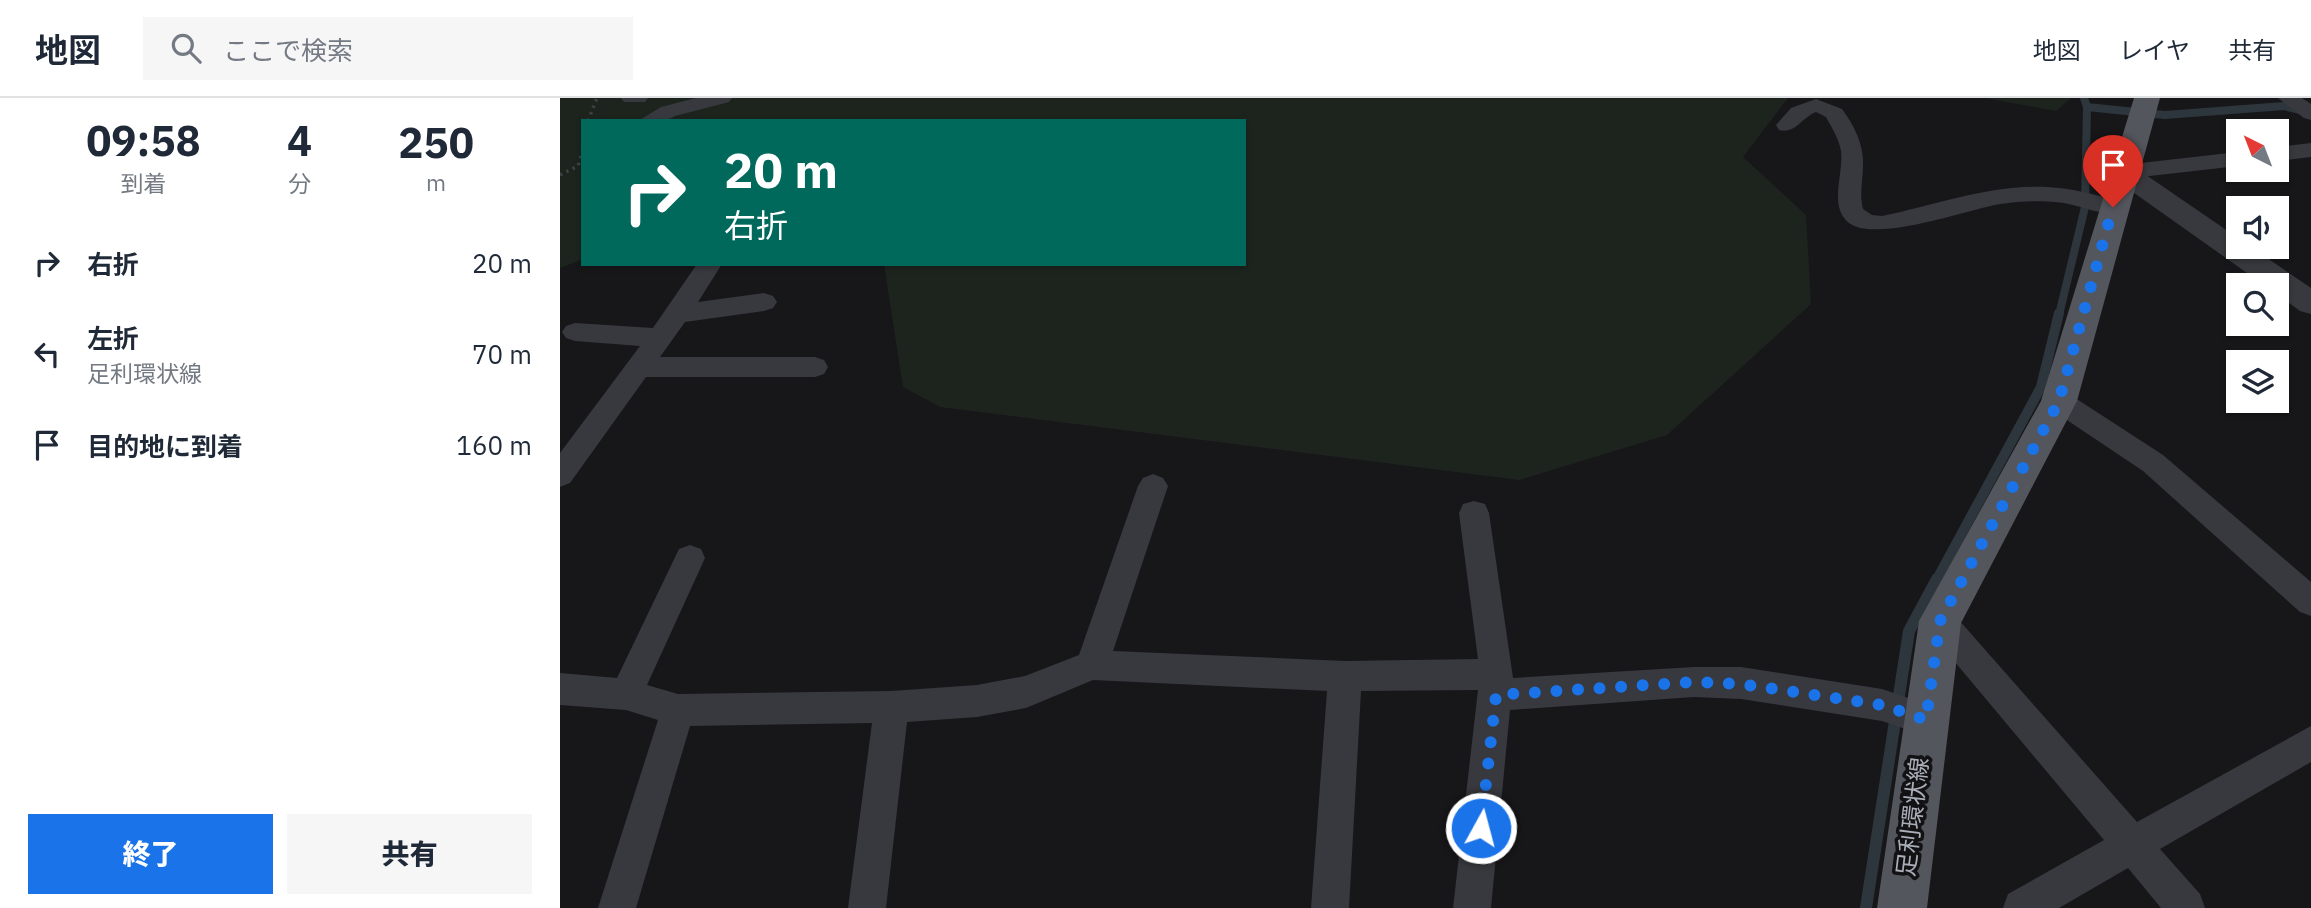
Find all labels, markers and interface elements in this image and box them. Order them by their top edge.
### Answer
search box [143,17,633,80]
text: 地図 [35,28,101,71]
icon: search [167,29,205,67]
text: ここで検索 [223,33,353,67]
text: 地図 [2033,34,2081,66]
text: レイヤ [2119,34,2190,66]
text: 共有 [2228,34,2276,66]
text: 09:58 [86,113,201,168]
text: 4 [287,113,312,168]
text: 250 [398,115,474,170]
north arrow [2226,119,2289,182]
map controls [2226,119,2289,413]
pin [2083,135,2143,207]
text: 20 m [724,138,838,201]
icon: arrive [2094,146,2132,184]
icon: right [609,147,700,238]
text: m [426,167,446,197]
text: 到着 [120,168,166,198]
text: 分 [288,168,311,198]
button: sound [2226,196,2289,259]
text: 右折 [724,204,788,246]
icon: right [28,244,66,282]
text: 20 m [472,246,532,280]
text: 右折 [87,247,139,281]
button: search [2226,273,2289,336]
text: 左折 [87,321,139,355]
icon: left [28,335,66,373]
text: 70 m [472,337,532,371]
button: layers [2226,350,2289,413]
text: 足利環状線 [87,358,202,388]
icon: arrive [28,426,66,464]
text: 160 m [456,428,532,462]
text: 目的地に到着 [87,429,243,463]
street label: 足利環状線 [1889,755,1935,878]
position arrow [1444,791,1518,865]
button: 終了 [28,814,273,894]
button: 共有 [287,814,532,894]

